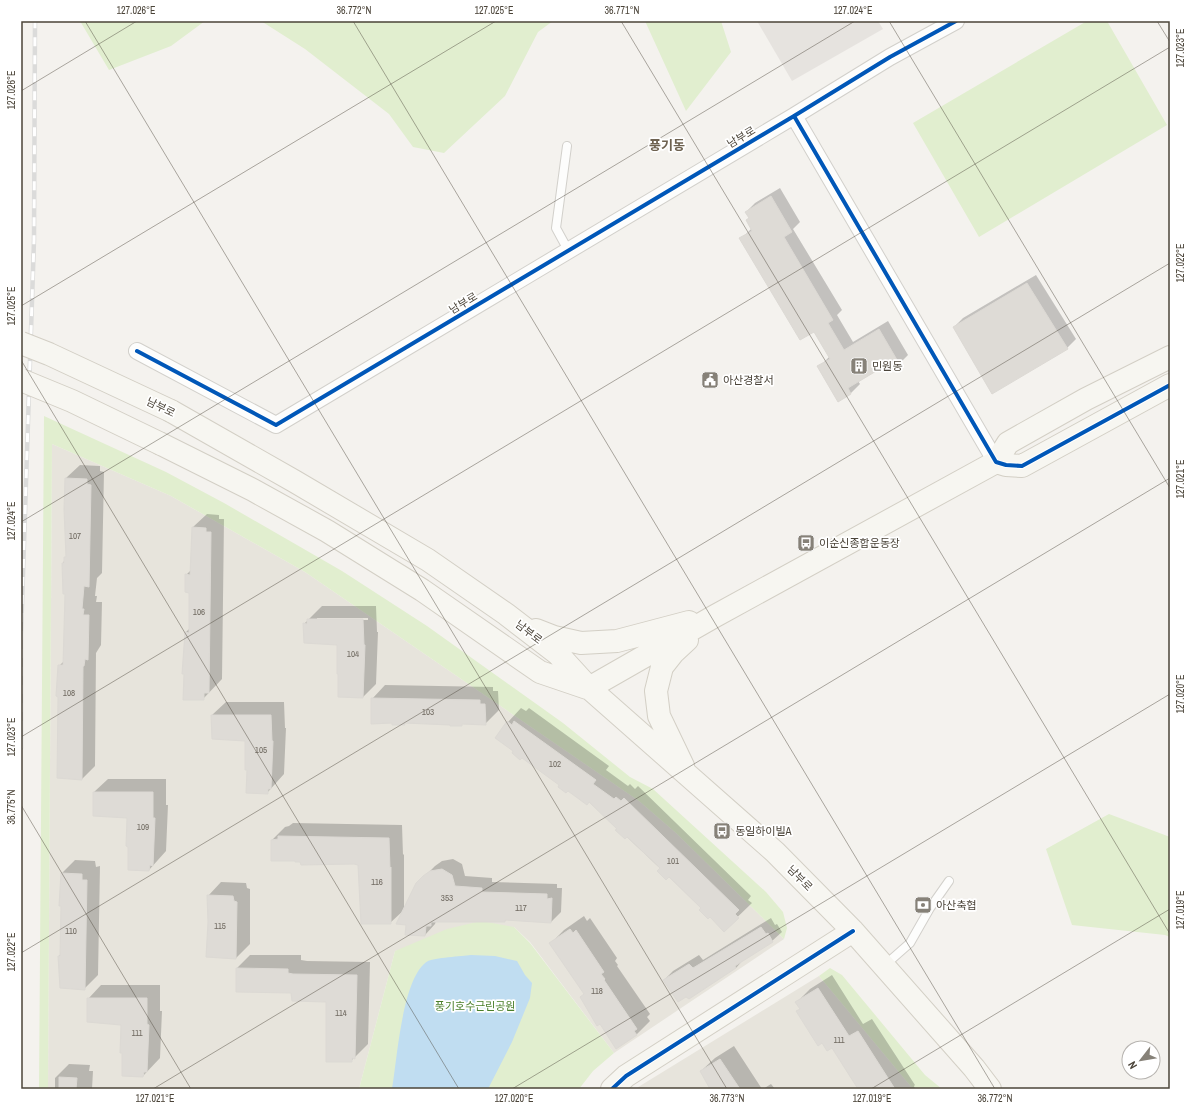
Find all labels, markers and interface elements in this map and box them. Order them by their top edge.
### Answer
text: 127.026°E [116,4,156,17]
text: 36.772°N [337,4,372,17]
text: 127.025°E [474,4,514,17]
text: 36.771°N [605,4,640,17]
text: 127.024°E [833,4,873,17]
text: 127.023°E [1174,28,1187,68]
text: 127.026°E [5,70,18,110]
street label: 남부로 [724,123,758,151]
district label: 풍기동 [649,137,685,154]
text: 127.022°E [1174,243,1187,283]
text: 127.025°E [5,286,18,326]
street label: 남부로 [446,289,480,317]
building icon: 민원동 [849,356,869,376]
place label: 민원동 [872,359,902,373]
public building icon: 아산경찰서 [700,370,720,390]
place label: 아산경찰서 [723,373,774,387]
street label: 남부로 [144,394,178,420]
text: 127.021°E [1174,459,1187,499]
text: 127.024°E [5,501,18,541]
house number: 107 [69,530,81,542]
bus stop icon: 이순신종합운동장 [796,533,816,553]
place label: 이순신종합운동장 [819,536,900,550]
house number: 106 [193,606,205,618]
street label: 남부로 [513,617,545,647]
house number: 104 [347,648,359,660]
text: 127.020°E [1174,674,1187,714]
house number: 108 [63,687,75,699]
house number: 103 [422,706,434,718]
text: 127.023°E [5,717,18,757]
house number: 105 [255,744,267,756]
house number: 102 [549,758,561,770]
text: 36.775°N [5,789,18,825]
house number: 109 [137,821,149,833]
bus stop icon: 동일하이빌A [712,821,732,841]
place label: 동일하이빌A [735,824,793,838]
house number: 101 [667,855,679,867]
street label: 남부로 [784,862,816,894]
house number: 116 [371,876,383,888]
text: 127.019°E [1174,890,1187,930]
house number: 353 [441,892,453,904]
bank icon: 아산축협 [913,895,933,915]
place label: 아산축협 [936,898,976,912]
house number: 117 [515,902,527,914]
house number: 115 [214,920,226,932]
house number: 110 [65,925,77,937]
text: 127.022°E [5,932,18,972]
house number: 118 [591,985,603,997]
park label: 풍기호수근린공원 [435,999,515,1013]
house number: 114 [335,1007,347,1019]
house number: 111 [131,1027,143,1039]
house number: 111 [833,1034,845,1046]
north arrow [1121,1040,1161,1080]
text: N [1125,1059,1140,1072]
text: 127.021°E [135,1092,175,1105]
text: 127.020°E [494,1092,534,1105]
text: 36.773°N [710,1092,745,1105]
text: 127.019°E [852,1092,892,1105]
text: 36.772°N [978,1092,1013,1105]

